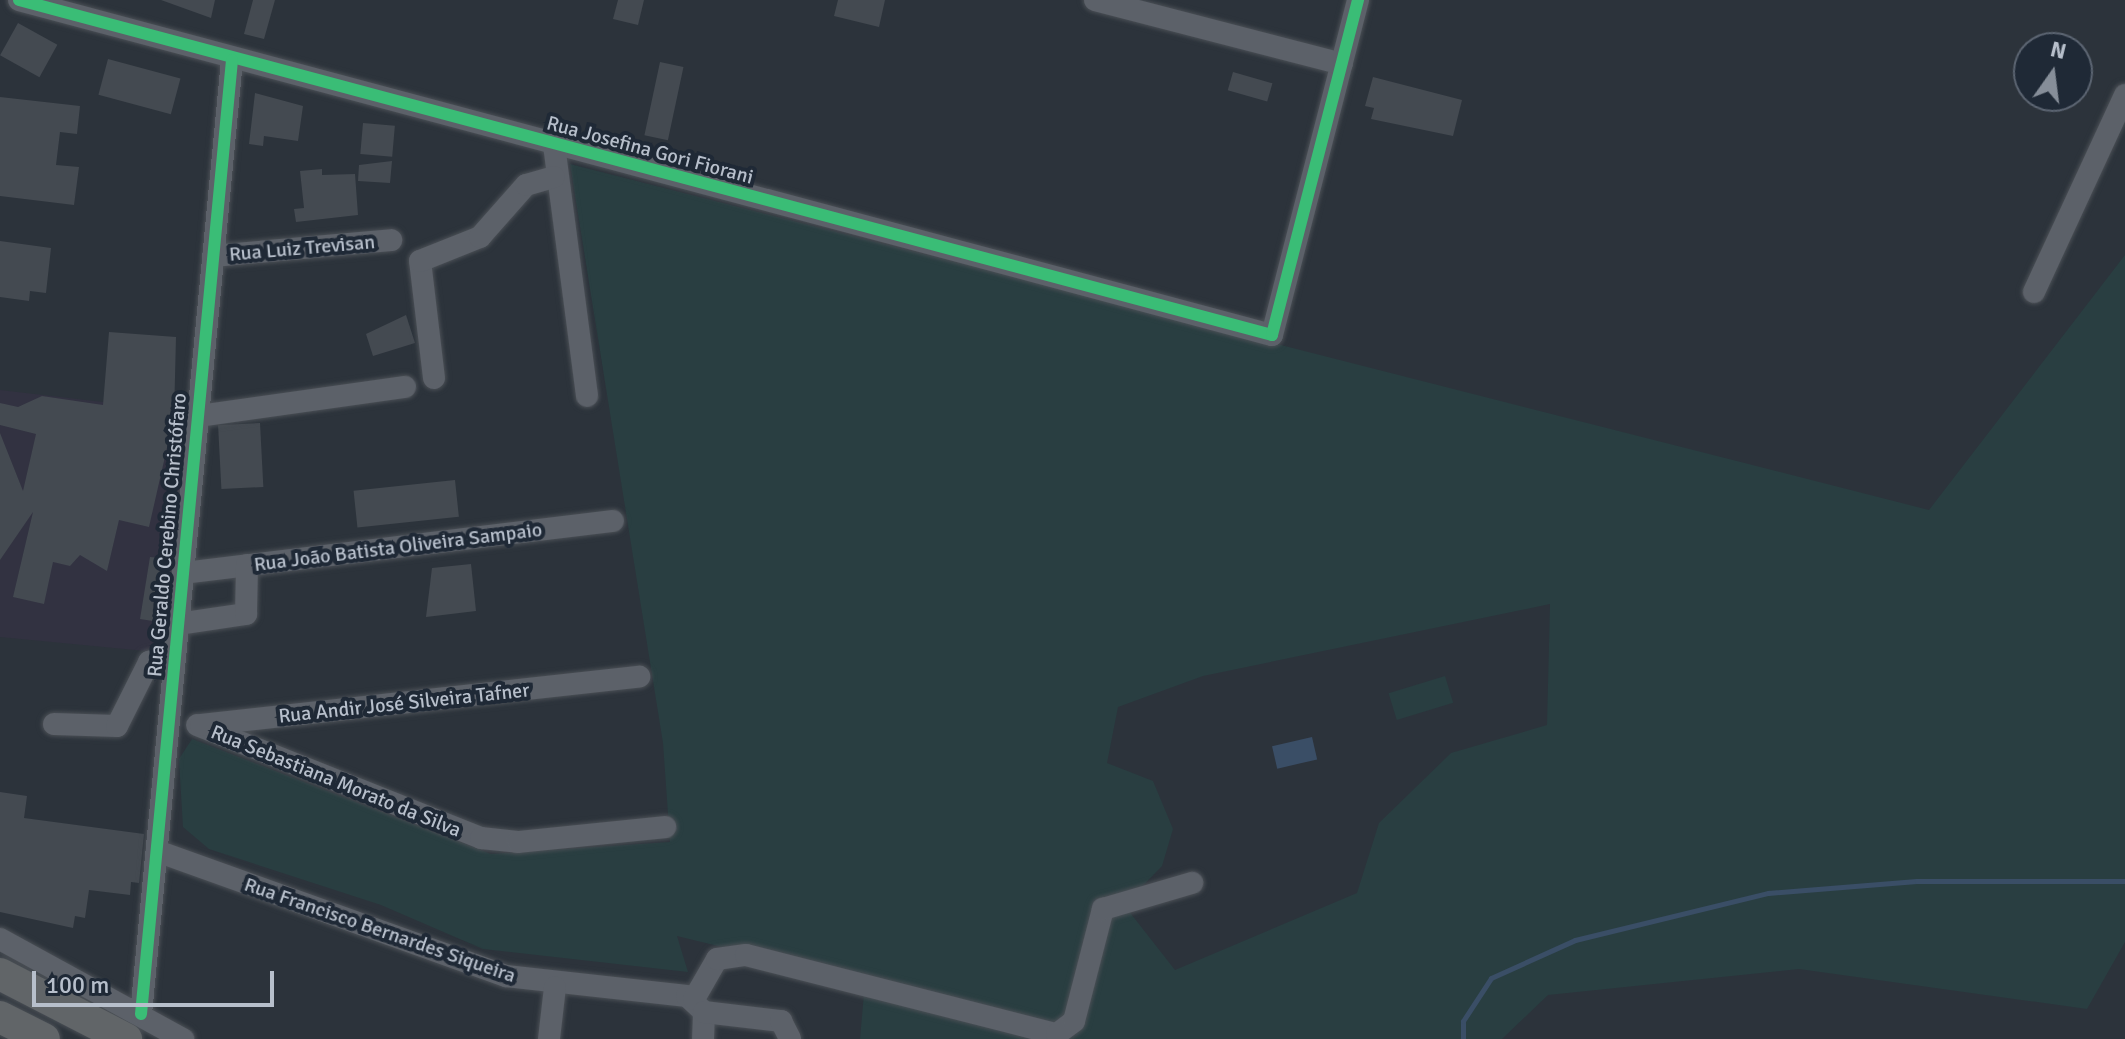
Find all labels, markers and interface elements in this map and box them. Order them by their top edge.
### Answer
north arrow [2013,32,2093,112]
text: N [2048,35,2069,65]
street label: Rua Josefina Gori Fiorani [544,111,756,189]
street label: Rua Luiz Trevisan [228,230,376,266]
street label: Rua Geraldo Cerebino Christófaro [143,392,191,678]
street label: Rua João Batista Oliveira Sampaio [253,517,543,577]
street label: Rua Andir José Silveira Tafner [277,678,531,728]
street label: Rua Sebastiana Morato da Silva [207,720,465,842]
street label: Rua Francisco Bernardes Siqueira [241,872,519,988]
scale bar [36,955,278,1005]
text: 100 m [46,970,109,1000]

